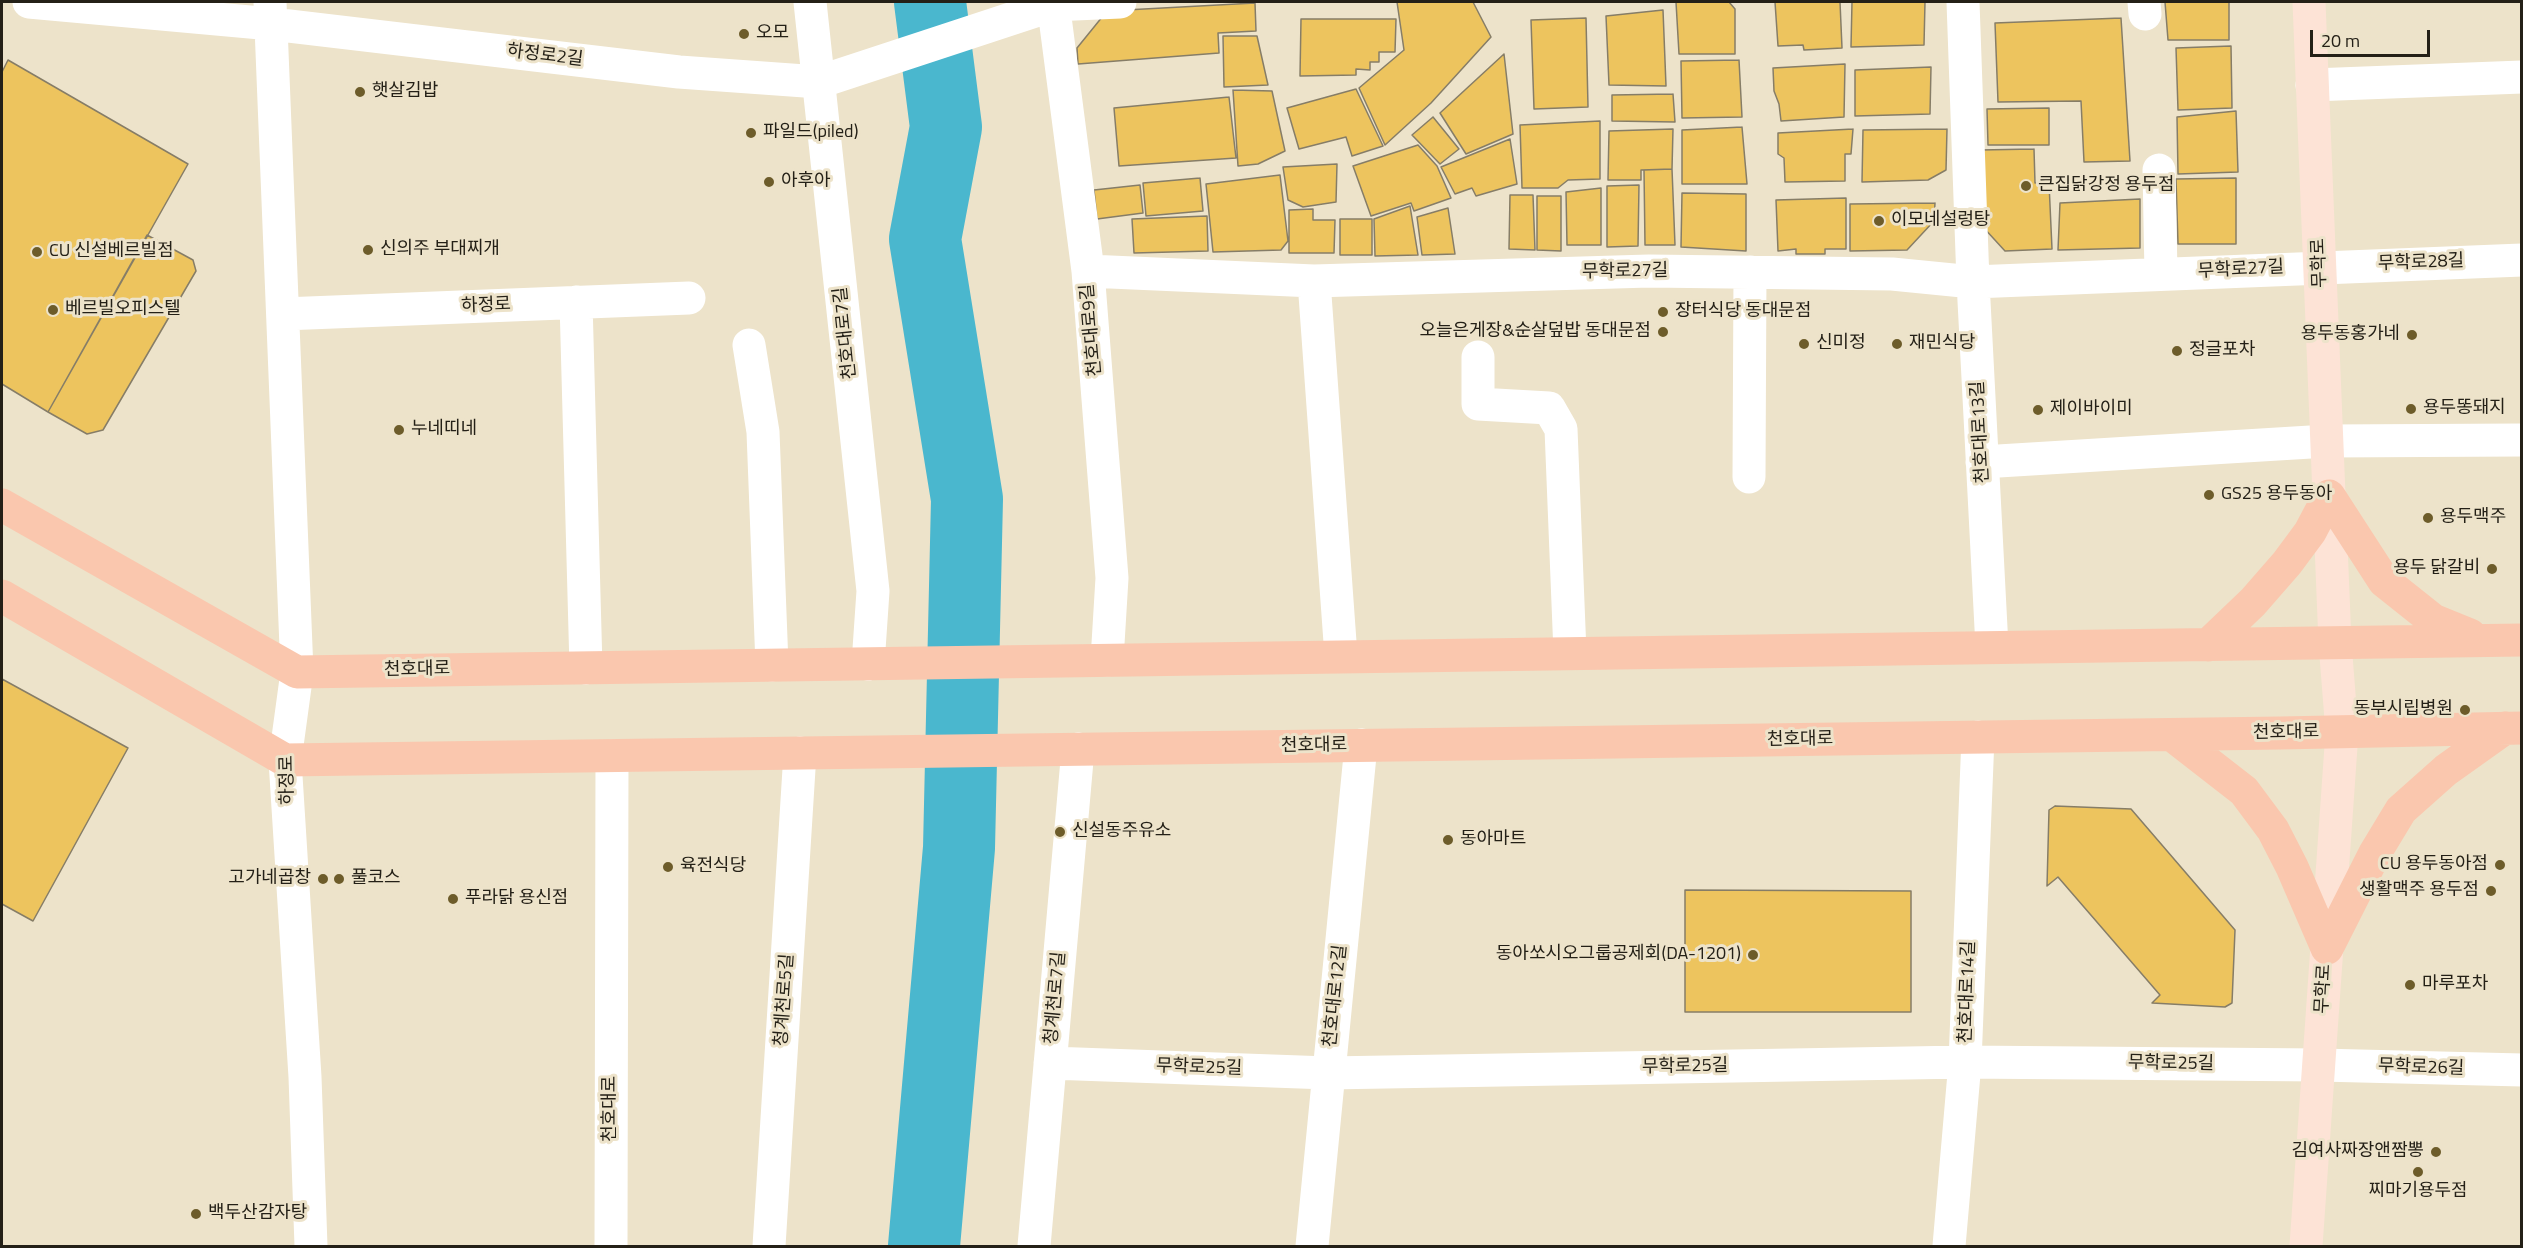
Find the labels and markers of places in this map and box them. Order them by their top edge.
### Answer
place label: 오모 [756,23,789,45]
marker: 오모 [737,27,751,41]
place label: 햇살김밥 [372,81,438,103]
marker: 햇살김밥 [353,85,367,99]
place label: 파일드(piled) [763,122,858,144]
marker: 파일드(piled) [744,126,758,140]
place label: 아후아 [781,171,831,193]
marker: 아후아 [762,175,776,189]
place label: 큰집닭강정 용두점 [2038,175,2174,197]
marker: 큰집닭강정 용두점 [2019,179,2033,193]
place label: 이모네설렁탕 [1891,210,1990,232]
marker: 이모네설렁탕 [1872,214,1886,228]
place label: 신의주 부대찌개 [380,239,500,261]
place label: CU 신설베르빌점 [49,241,174,263]
marker: 신의주 부대찌개 [361,243,375,257]
marker: CU 신설베르빌점 [30,245,44,259]
place label: 베르빌오피스텔 [65,299,181,321]
place label: 장터식당 동대문점 [1675,301,1811,323]
marker: 베르빌오피스텔 [46,303,60,317]
marker: 장터식당 동대문점 [1656,305,1670,319]
place label: 오늘은게장&순살덮밥 동대문점 [1419,321,1651,343]
place label: 용두동홍가네 [2301,324,2400,346]
marker: 오늘은게장&순살덮밥 동대문점 [1656,325,1670,339]
marker: 용두동홍가네 [2405,328,2419,342]
place label: 신미정 [1816,333,1866,355]
place label: 재민식당 [1909,333,1975,355]
marker: 신미정 [1797,337,1811,351]
marker: 재민식당 [1890,337,1904,351]
place label: 정글포차 [2189,340,2255,362]
marker: 정글포차 [2170,344,2184,358]
place label: 용두똥돼지 [2423,398,2506,420]
place label: 제이바이미 [2050,399,2133,421]
marker: 용두똥돼지 [2404,402,2418,416]
marker: 제이바이미 [2031,403,2045,417]
place label: 누네띠네 [411,419,477,441]
marker: 누네띠네 [392,423,406,437]
place label: GS25 용두동아 [2221,484,2332,506]
marker: GS25 용두동아 [2202,488,2216,502]
place label: 용두맥주 [2440,507,2506,529]
marker: 용두맥주 [2421,511,2435,525]
place label: 용두 닭갈비 [2393,558,2480,580]
marker: 용두 닭갈비 [2485,562,2499,576]
place label: 동부시립병원 [2354,699,2453,721]
marker: 동부시립병원 [2458,703,2472,717]
place label: 신설동주유소 [1072,821,1171,843]
marker: 신설동주유소 [1053,825,1067,839]
place label: 동아마트 [1460,829,1526,851]
marker: 동아마트 [1441,833,1455,847]
place label: CU 용두동아점 [2380,854,2488,876]
place label: 육전식당 [680,856,746,878]
marker: CU 용두동아점 [2493,858,2507,872]
marker: 육전식당 [661,860,675,874]
place label: 고가네곱창 [228,868,311,890]
place label: 풀코스 [351,868,401,890]
marker: 고가네곱창 [316,872,330,886]
marker: 풀코스 [332,872,346,886]
place label: 생활맥주 용두점 [2359,880,2479,902]
marker: 생활맥주 용두점 [2484,884,2498,898]
place label: 푸라닭 용신점 [465,888,568,910]
marker: 푸라닭 용신점 [446,892,460,906]
place label: 동아쏘시오그룹공제회(DA-1201) [1496,944,1741,966]
marker: 동아쏘시오그룹공제회(DA-1201) [1746,948,1760,962]
place label: 마루포차 [2422,974,2488,996]
marker: 마루포차 [2403,978,2417,992]
place label: 김여사짜장앤짬뽕 [2292,1141,2424,1163]
marker: 김여사짜장앤짬뽕 [2429,1145,2443,1159]
marker: 찌마기용두점 [2411,1165,2425,1179]
place label: 찌마기용두점 [2368,1181,2468,1203]
place label: 백두산감자탕 [208,1203,307,1225]
marker: 백두산감자탕 [189,1207,203,1221]

